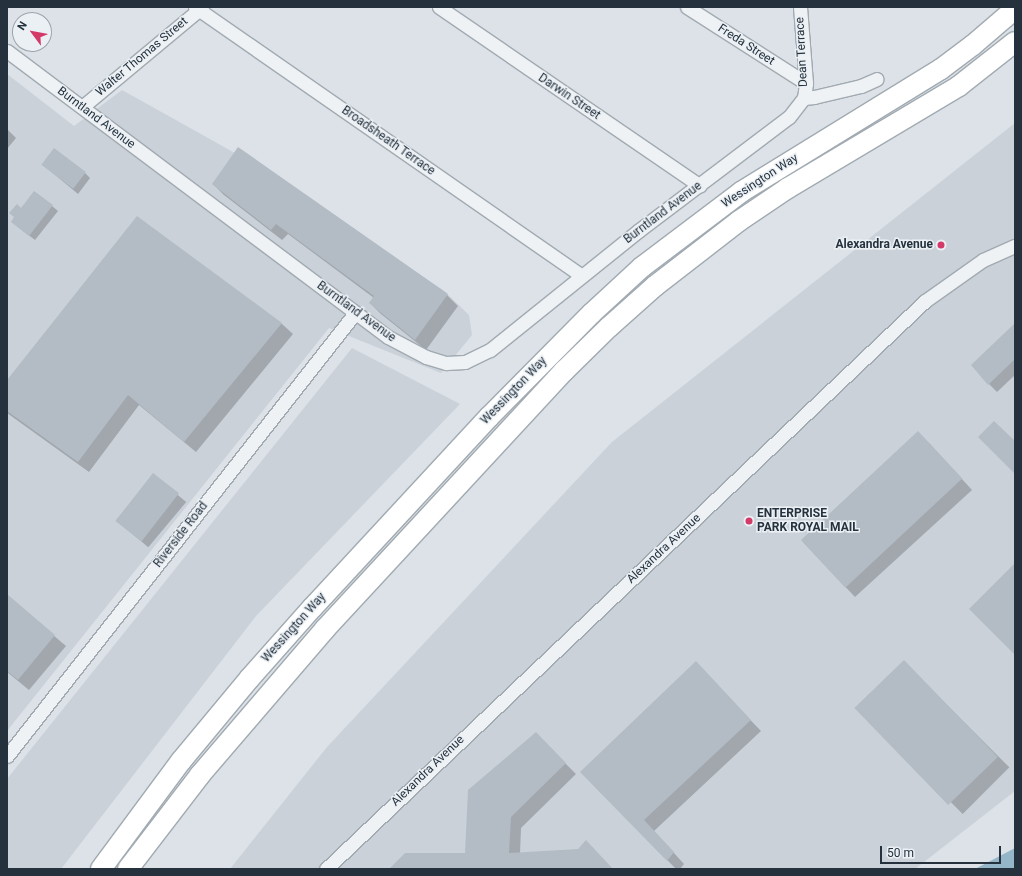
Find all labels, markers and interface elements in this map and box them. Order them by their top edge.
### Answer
north arrow [12,12,52,52]
street label: Walter Thomas Street [93,14,191,100]
street label: Dean Terrace [793,16,811,88]
text: N [15,19,30,33]
street label: Freda Street [715,21,777,69]
street label: Darwin Street [535,71,603,123]
street label: Burntland Avenue [54,84,138,152]
street label: Broadsheath Terrace [338,103,438,179]
street label: Wessington Way [719,151,801,211]
street label: Burntland Avenue [621,179,705,247]
place label: Alexandra Avenue [835,238,933,252]
marker: Alexandra Avenue [936,240,946,250]
street label: Burntland Avenue [314,279,398,345]
street label: Wessington Way [478,354,550,428]
street label: Riverside Road [151,499,211,571]
place label: ENTERPRISE PARK ROYAL MAIL [757,507,859,535]
street label: Alexandra Avenue [624,511,704,587]
marker: ENTERPRISE PARK ROYAL MAIL [744,516,754,526]
street label: Wessington Way [259,590,329,666]
street label: Alexandra Avenue [389,733,467,809]
scale bar [882,838,1003,864]
text: 50 m [887,846,914,860]

